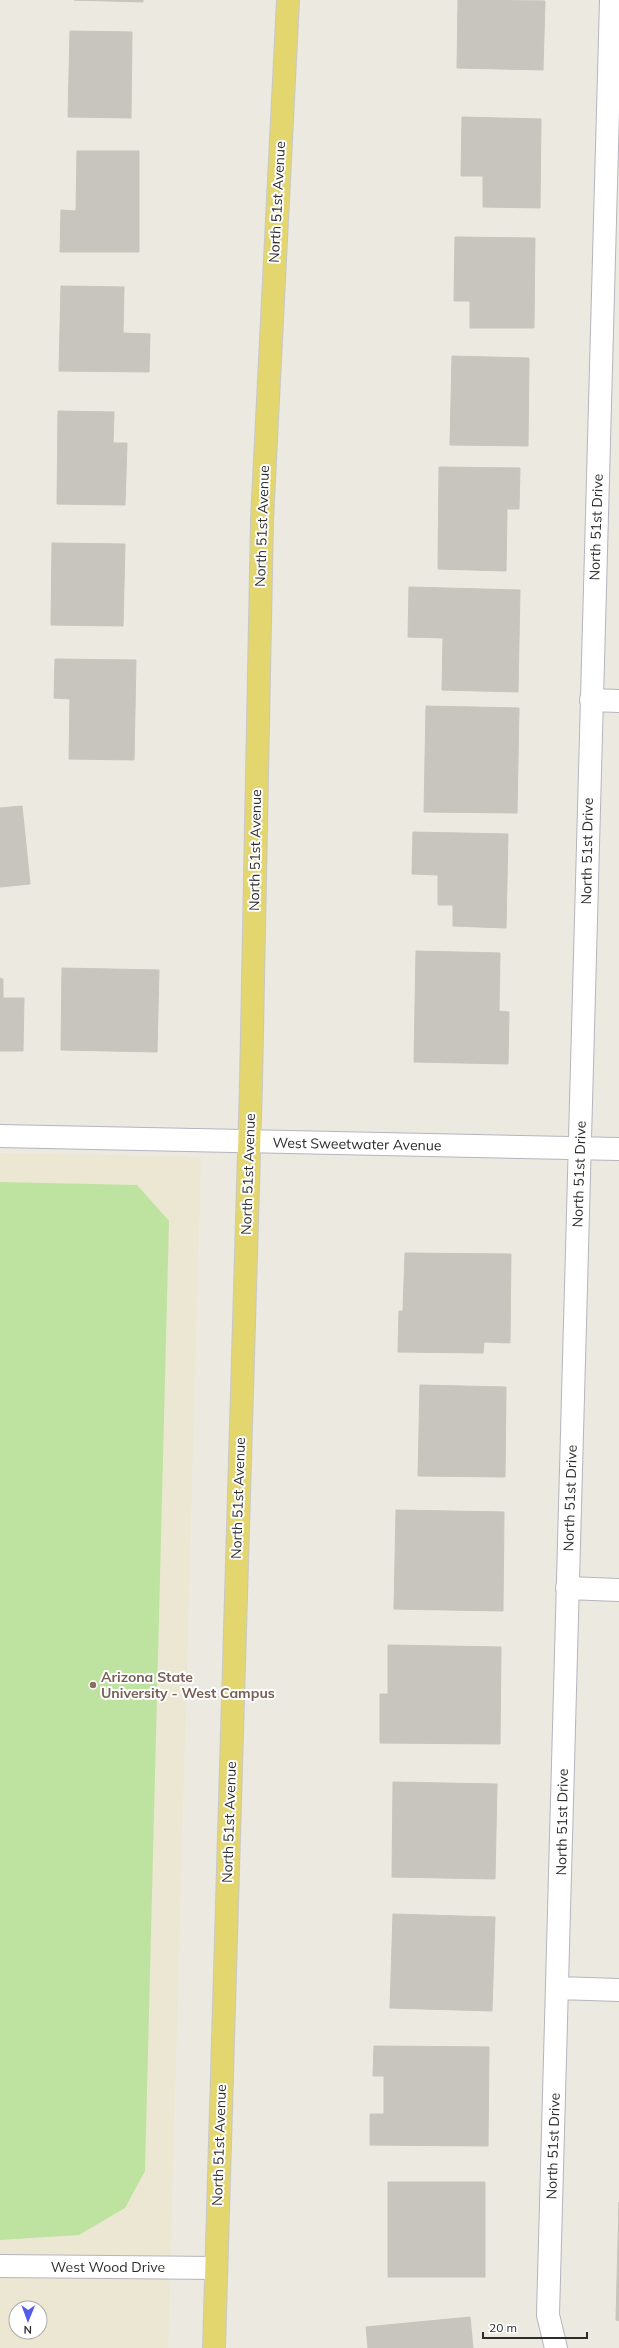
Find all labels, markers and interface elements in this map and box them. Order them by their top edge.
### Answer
street label: North 51st Avenue [265,141,289,263]
street label: North 51st Avenue [251,465,273,587]
street label: North 51st Drive [585,473,607,581]
street label: North 51st Avenue [245,789,265,911]
street label: North 51st Drive [577,797,597,905]
street label: North 51st Avenue [237,1113,259,1235]
street label: North 51st Drive [568,1120,590,1228]
street label: West Sweetwater Avenue [272,1134,442,1154]
street label: North 51st Avenue [227,1437,249,1559]
street label: North 51st Drive [559,1444,581,1552]
place label: Arizona State University - West Campus [101,1668,275,1702]
marker: Arizona State University - West Campus [88,1680,98,1690]
street label: North 51st Avenue [218,1761,240,1883]
street label: North 51st Drive [552,1768,572,1876]
street label: North 51st Avenue [208,2084,230,2206]
street label: North 51st Drive [542,2092,564,2200]
street label: West Wood Drive [51,2258,165,2276]
north arrow [8,2300,48,2340]
scale bar [483,2314,587,2340]
text: 20 m [489,2320,517,2335]
text: N [24,2323,32,2337]

